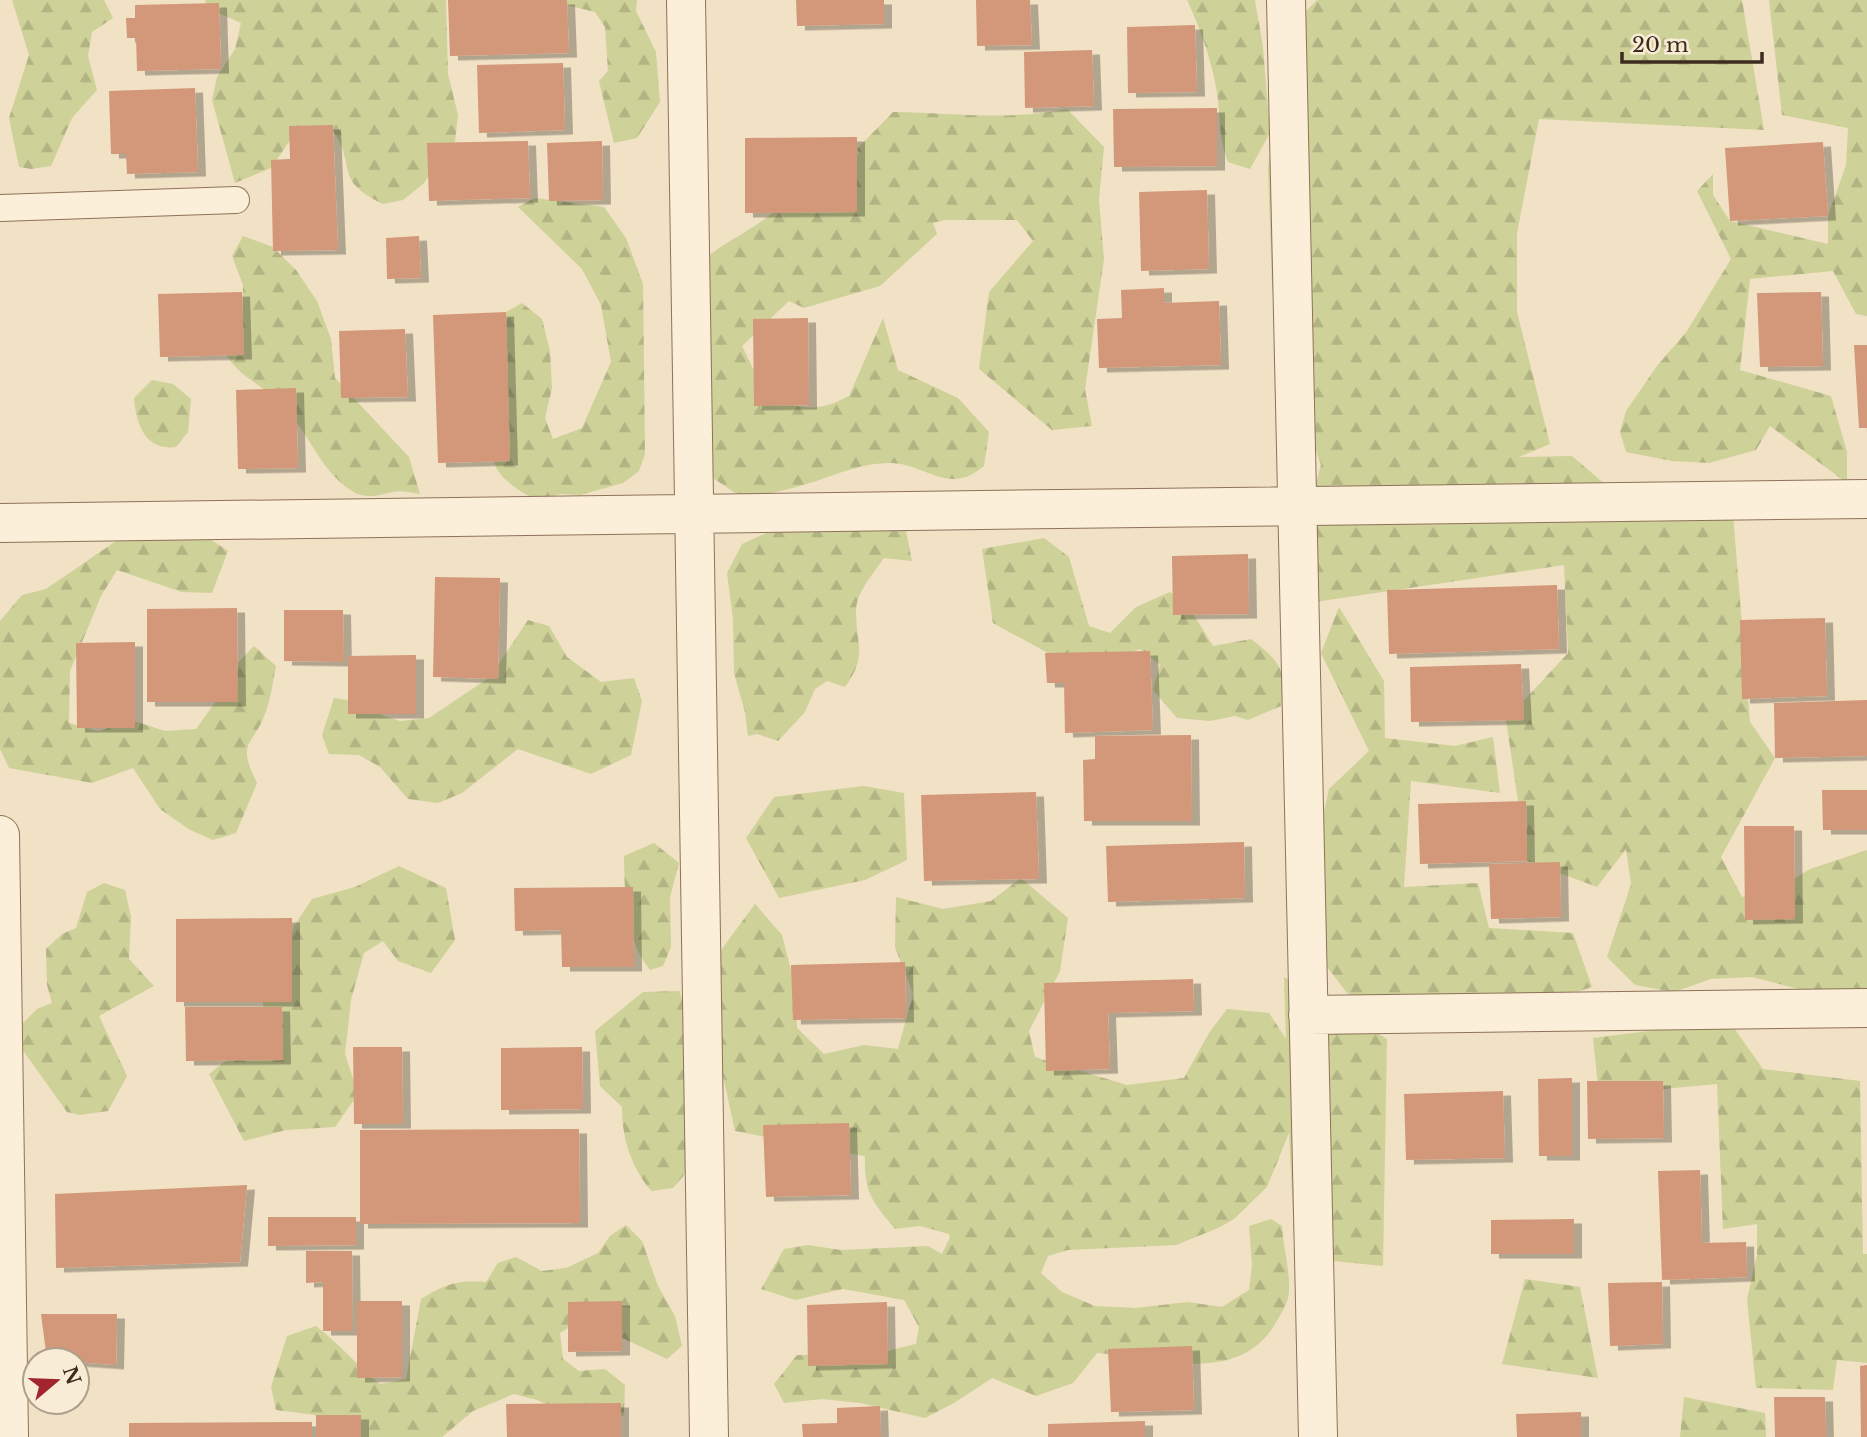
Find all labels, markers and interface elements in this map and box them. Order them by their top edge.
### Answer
scale bar [1622,21,1762,65]
text: 20 m [1632,32,1689,58]
north arrow [21,1346,91,1416]
text: N [58,1363,85,1388]

